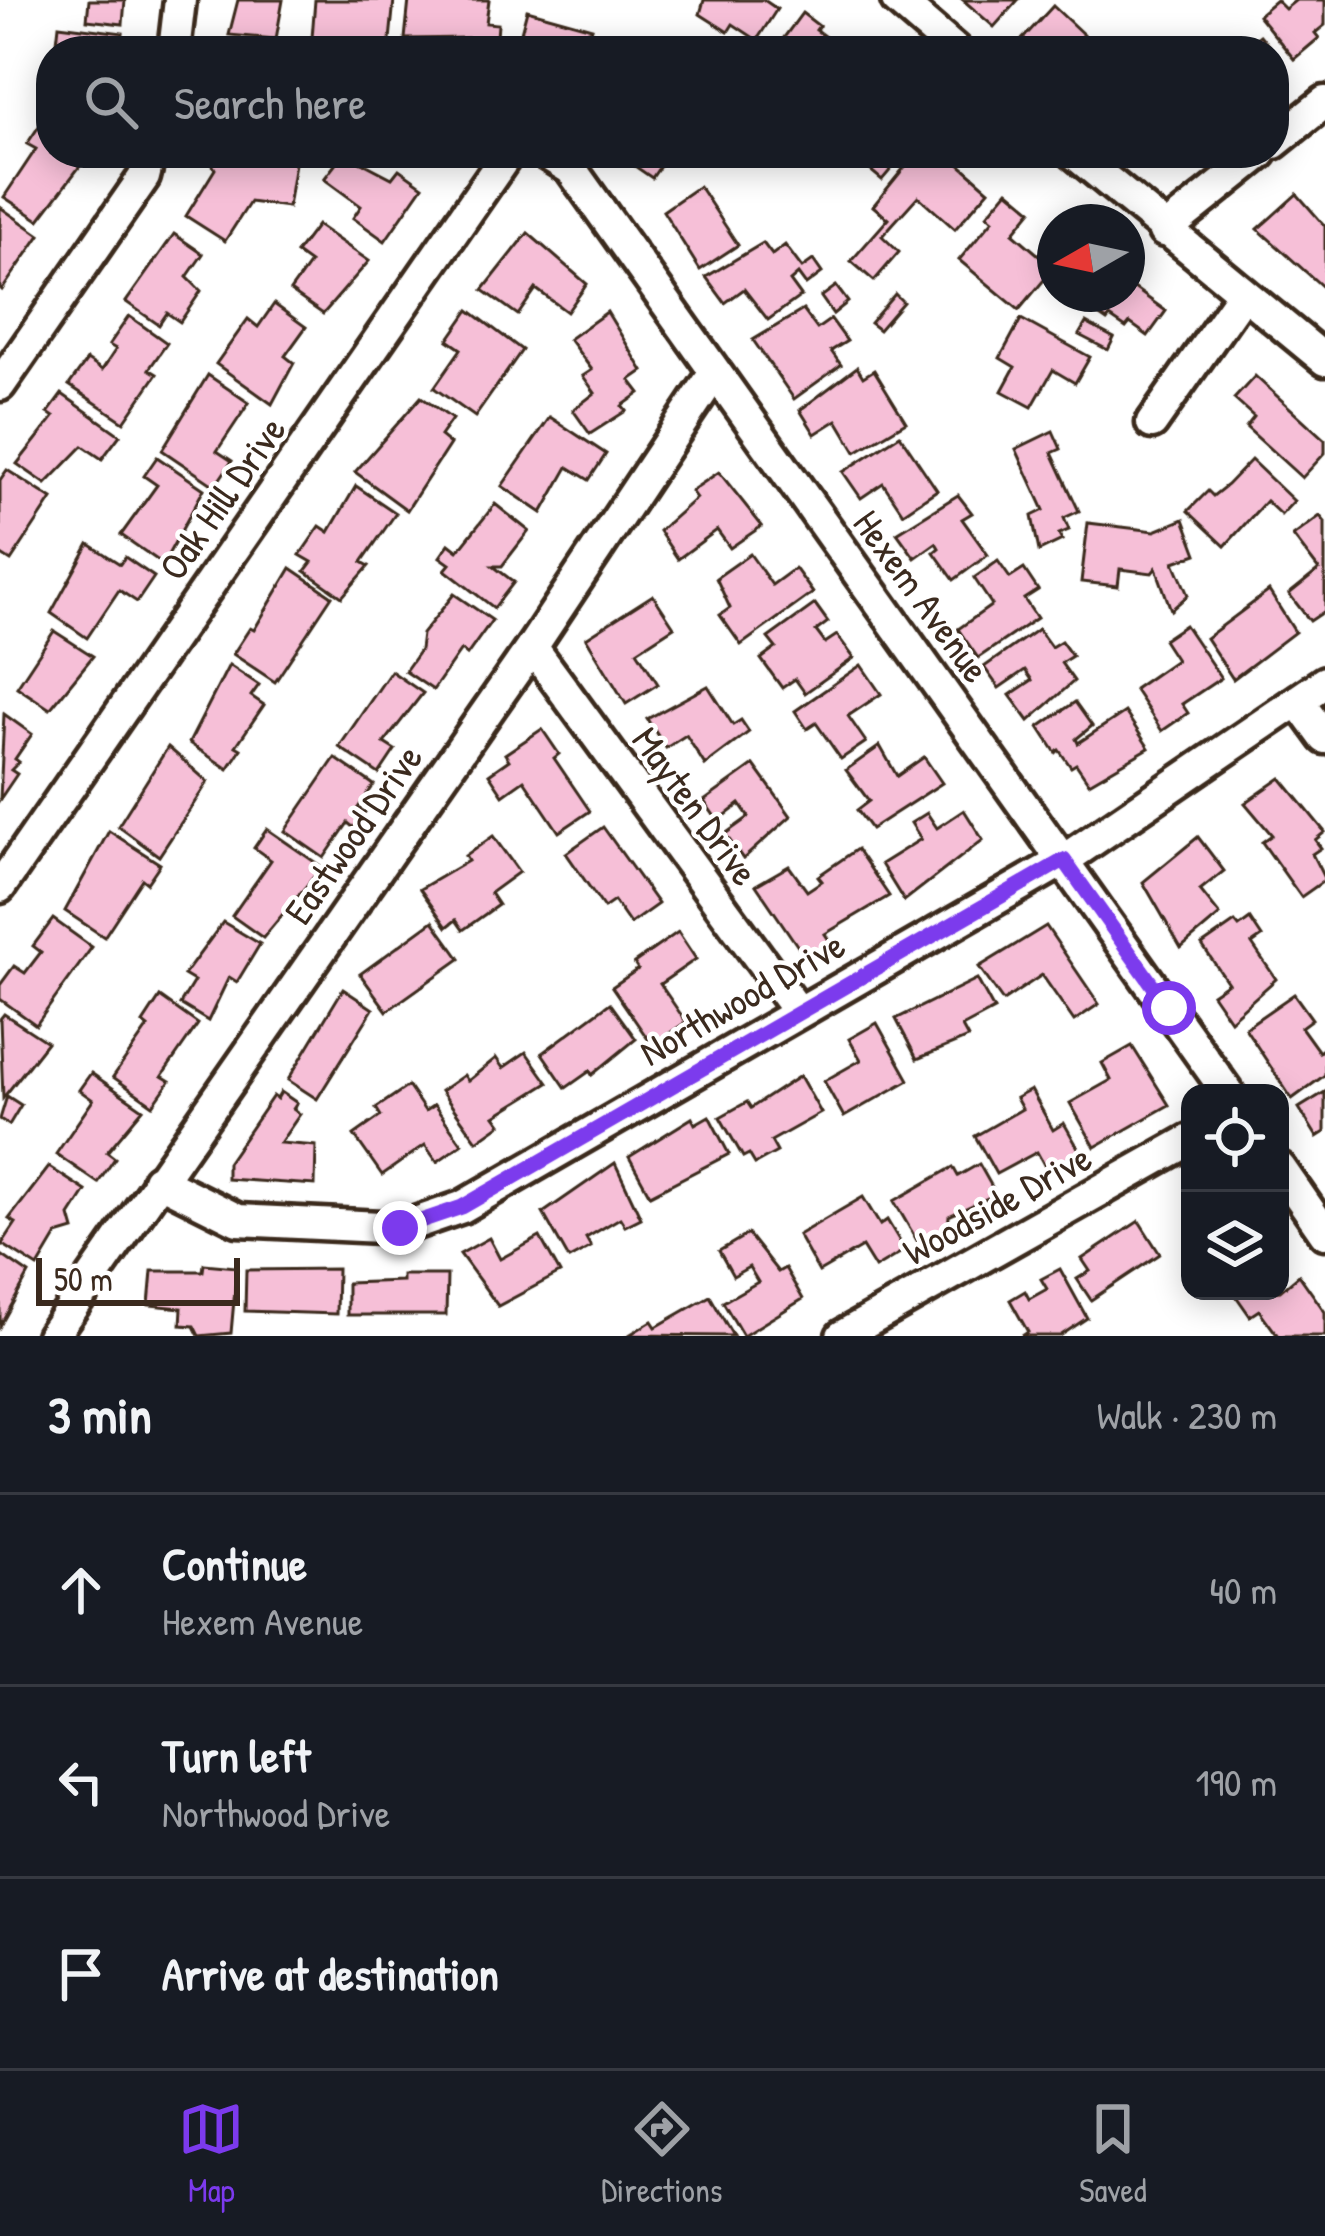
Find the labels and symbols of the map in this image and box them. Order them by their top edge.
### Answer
north arrow [1037,204,1145,312]
street label: Oak Hill Drive [146,405,297,590]
street label: Hexem Avenue [842,499,1003,693]
street label: Mayten Drive [621,716,772,896]
street label: Eastwood Drive [271,733,434,934]
street label: Northwood Drive [630,918,854,1078]
route start [1142,981,1196,1035]
street label: Woodside Drive [893,1130,1100,1277]
route end [373,1201,427,1255]
scale bar [36,1252,240,1305]

